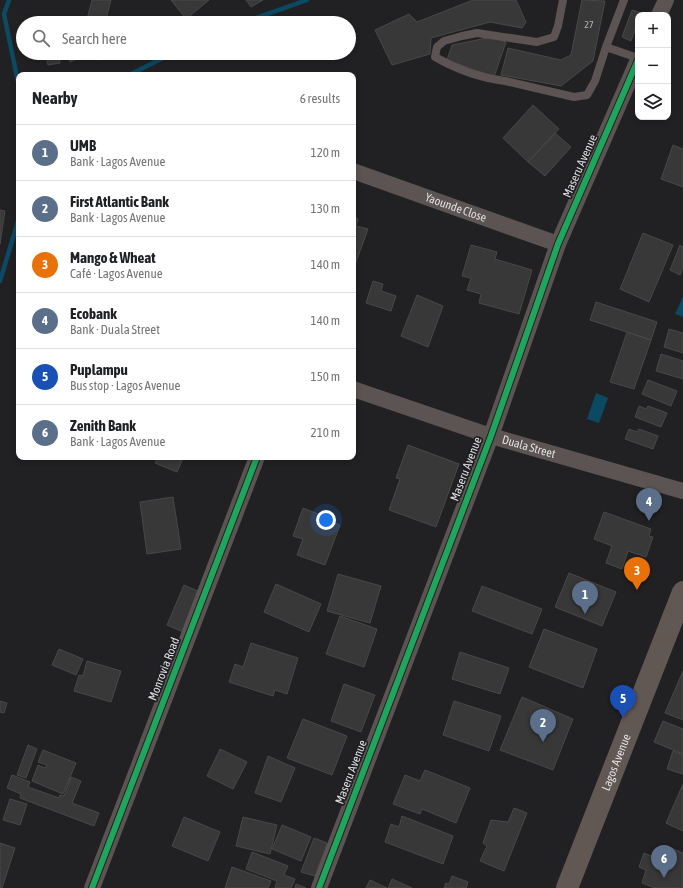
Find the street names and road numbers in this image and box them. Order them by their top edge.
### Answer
street label: Maseru Avenue [560,132,600,200]
street label: Yaounde Close [423,190,488,225]
street label: Duala Street [500,433,558,461]
street label: Maseru Avenue [447,435,485,503]
street label: Monrovia Road [146,635,182,703]
street label: Lagos Avenue [599,732,634,793]
street label: Maseru Avenue [332,738,370,806]

